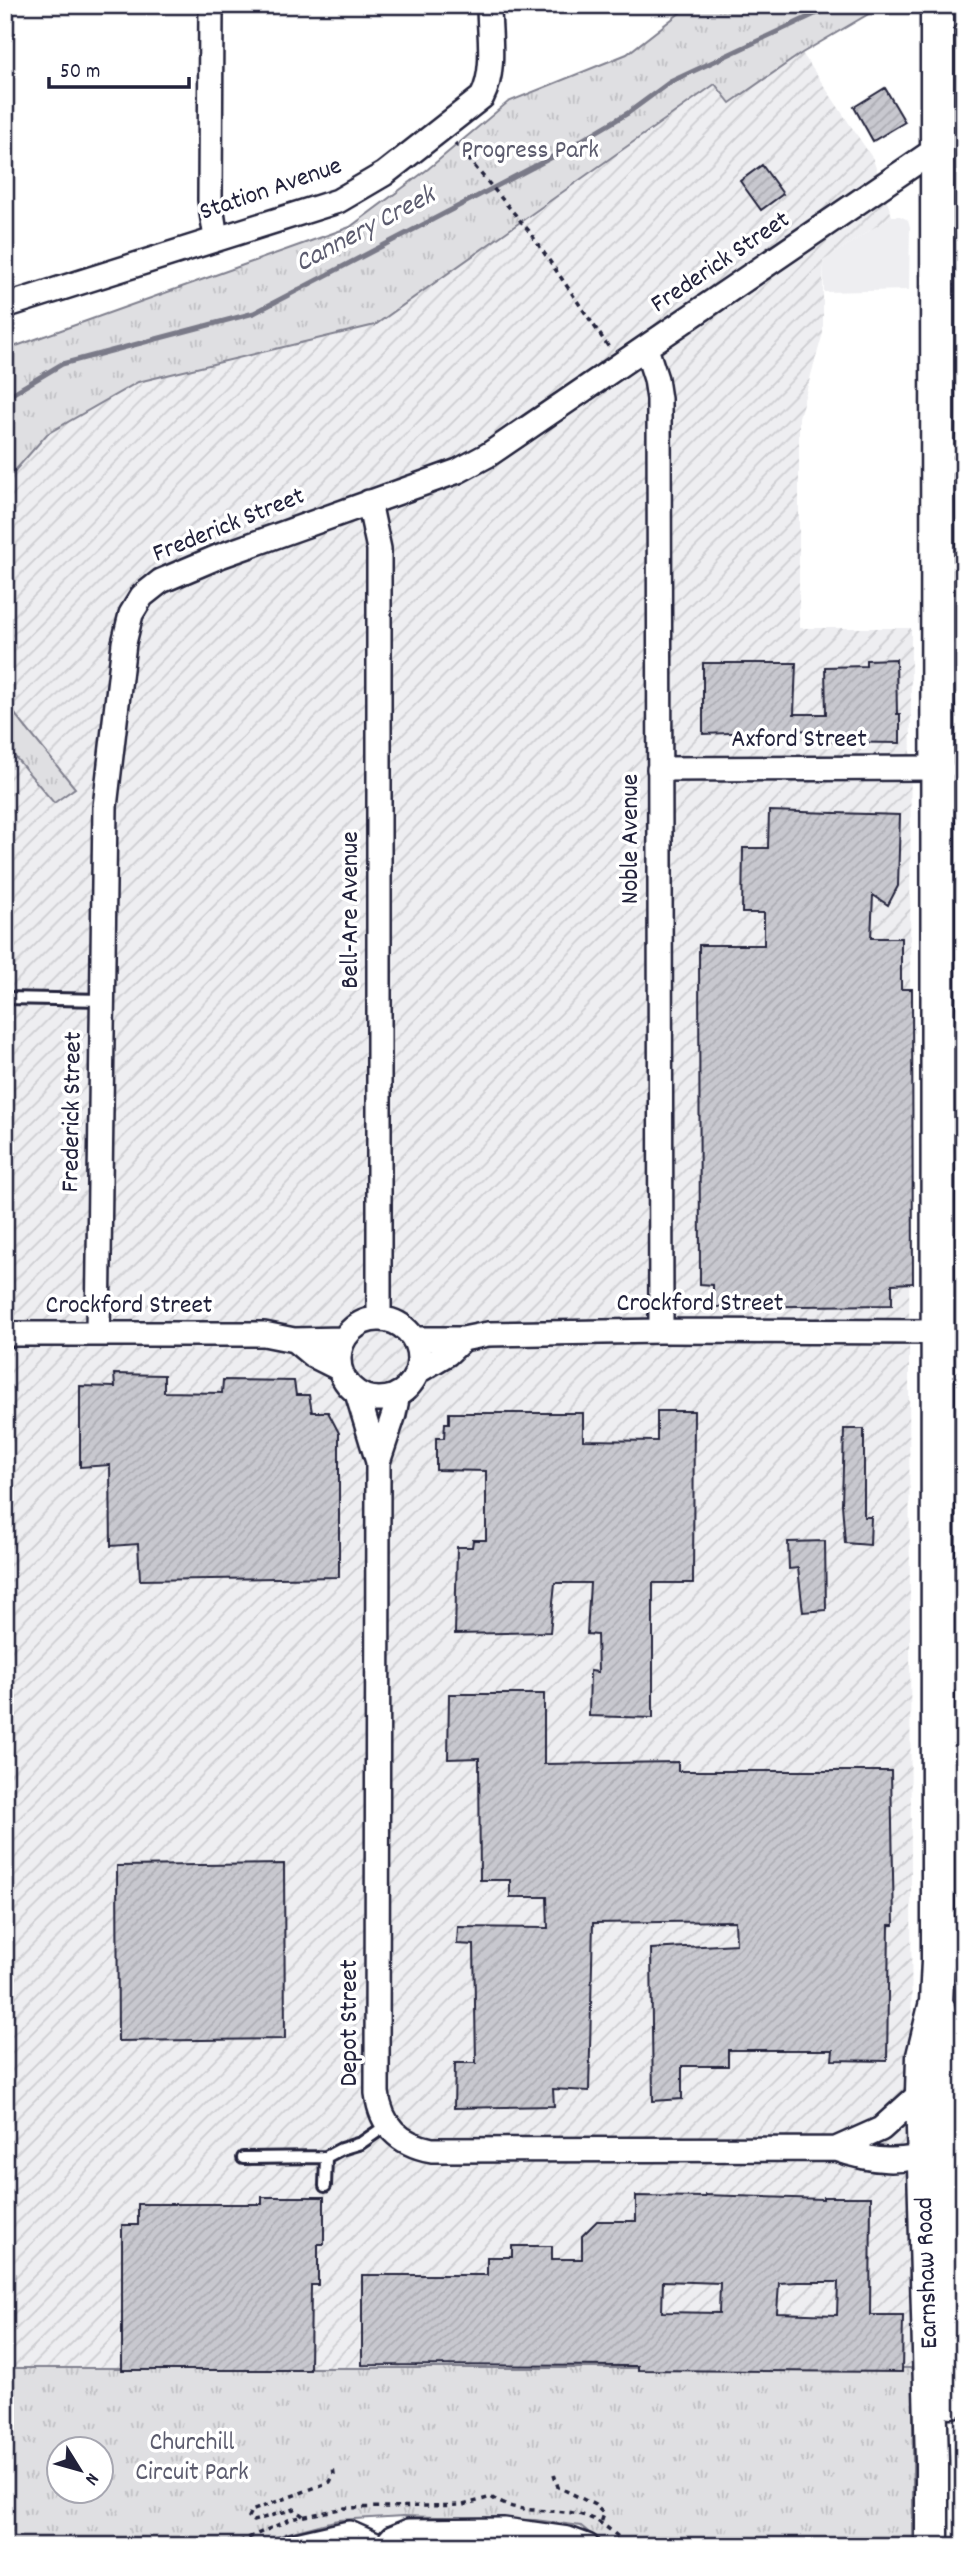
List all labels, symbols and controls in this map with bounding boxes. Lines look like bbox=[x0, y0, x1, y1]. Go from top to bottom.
scale bar bbox=[49, 46, 189, 90]
text: 50 m bbox=[60, 58, 100, 88]
park label: Progress Park bbox=[461, 133, 599, 170]
street label: Station Avenue bbox=[195, 148, 347, 232]
water label: Cannery Creek bbox=[289, 176, 445, 285]
street label: Frederick Street bbox=[644, 202, 798, 323]
street label: Frederick Street bbox=[147, 479, 311, 573]
street label: Axford Street bbox=[731, 722, 867, 759]
street label: Noble Avenue bbox=[613, 774, 650, 904]
street label: Bell-Are Avenue bbox=[333, 831, 370, 989]
street label: Frederick Street bbox=[53, 1031, 93, 1193]
street label: Crockford Street bbox=[617, 1286, 784, 1323]
street label: Crockford Street bbox=[46, 1288, 213, 1325]
street label: Depot Street bbox=[332, 1959, 369, 2087]
street label: Earnshaw Road bbox=[907, 2196, 949, 2350]
park label: Churchill Circuit Park bbox=[135, 2425, 249, 2492]
north arrow bbox=[46, 2436, 116, 2506]
text: N bbox=[77, 2466, 104, 2490]

